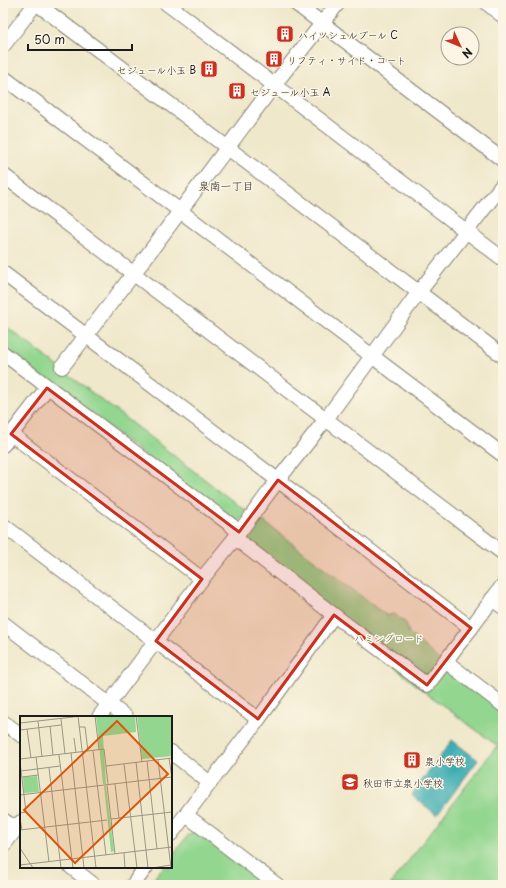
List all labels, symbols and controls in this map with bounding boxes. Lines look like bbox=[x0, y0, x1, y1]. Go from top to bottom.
building icon: ハイツシェルブール C bbox=[275, 24, 295, 44]
scale bar bbox=[28, 26, 132, 52]
north arrow bbox=[440, 26, 480, 66]
place label: ハイツシェルブール C bbox=[298, 27, 398, 42]
text: 50 m bbox=[34, 30, 65, 48]
text: N bbox=[458, 44, 477, 63]
building icon: リフティ・サイド・コート bbox=[264, 49, 284, 69]
place label: リフティ・サイド・コート bbox=[287, 52, 406, 67]
building icon: セジュール小玉 B bbox=[199, 59, 219, 79]
place label: セジュール小玉 B bbox=[117, 62, 196, 77]
building icon: セジュール小玉 A bbox=[227, 81, 247, 101]
place label: セジュール小玉 A bbox=[250, 84, 331, 99]
district label: 泉南一丁目 bbox=[199, 177, 254, 194]
park label: ハミングロード bbox=[354, 630, 424, 645]
inset map bbox=[20, 716, 172, 868]
building icon: 泉小学校 bbox=[402, 750, 422, 770]
place label: 泉小学校 bbox=[425, 753, 465, 768]
school or university icon: 秋田市立泉小学校 bbox=[340, 772, 360, 792]
place label: 秋田市立泉小学校 bbox=[363, 775, 443, 790]

